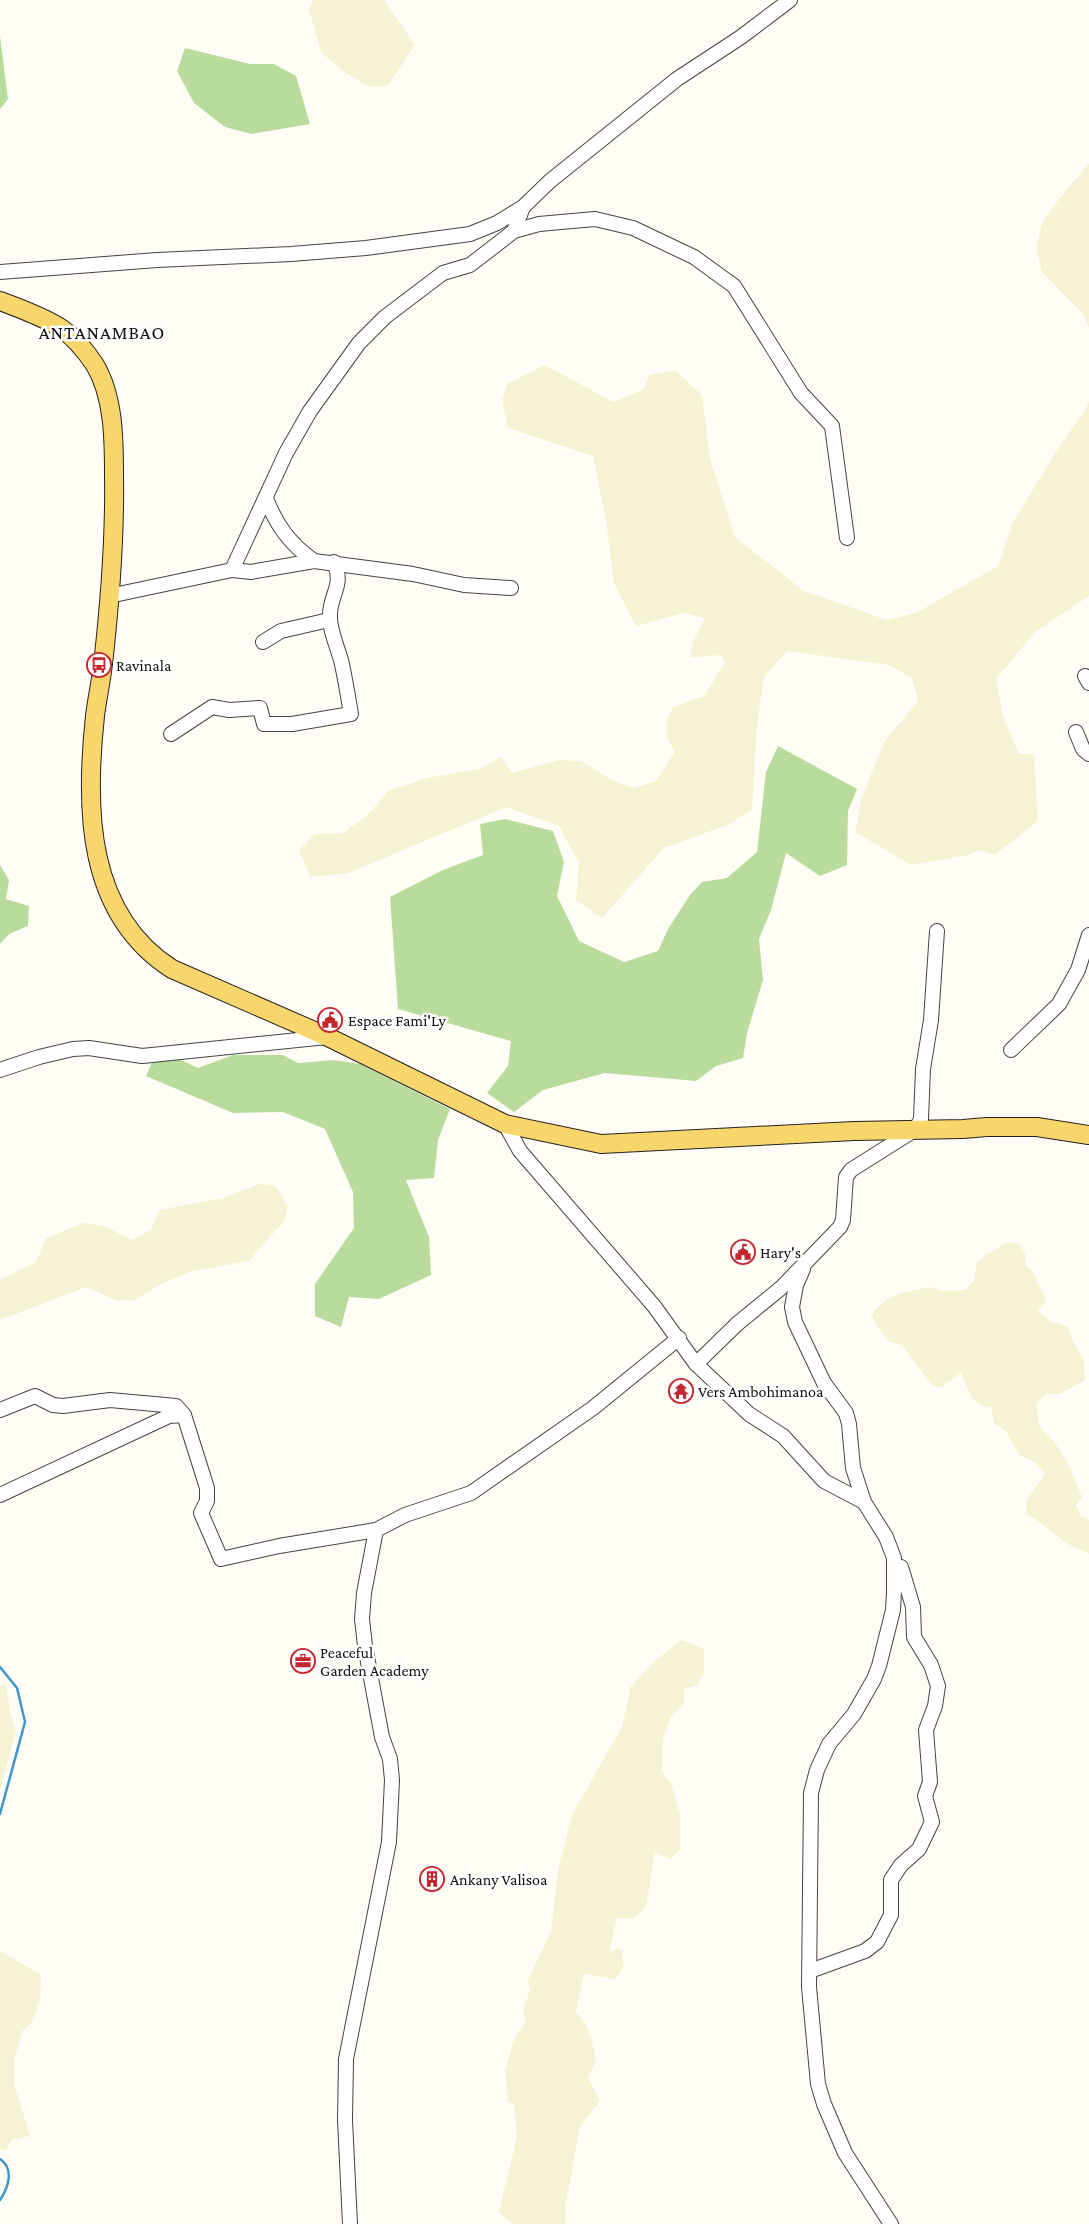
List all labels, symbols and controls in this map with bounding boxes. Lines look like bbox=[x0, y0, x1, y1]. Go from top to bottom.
district label: ANTANAMBAO bbox=[39, 322, 165, 343]
bus stop icon: Ravinala bbox=[86, 652, 112, 678]
place label: Ravinala bbox=[116, 657, 172, 674]
public building icon: Espace Fami'Ly bbox=[317, 1007, 343, 1033]
place label: Espace Fami'Ly bbox=[348, 1012, 447, 1030]
public building icon: Hary's bbox=[730, 1239, 756, 1265]
place label: Hary's bbox=[760, 1244, 801, 1262]
temple icon: Vers Ambohimanoa bbox=[668, 1378, 694, 1404]
place label: Vers Ambohimanoa bbox=[698, 1383, 824, 1400]
place label: Peaceful Garden Academy bbox=[320, 1644, 429, 1680]
office icon: Peaceful Garden Academy bbox=[290, 1648, 316, 1674]
building icon: Ankany Valisoa bbox=[419, 1866, 445, 1892]
place label: Ankany Valisoa bbox=[450, 1871, 548, 1889]

